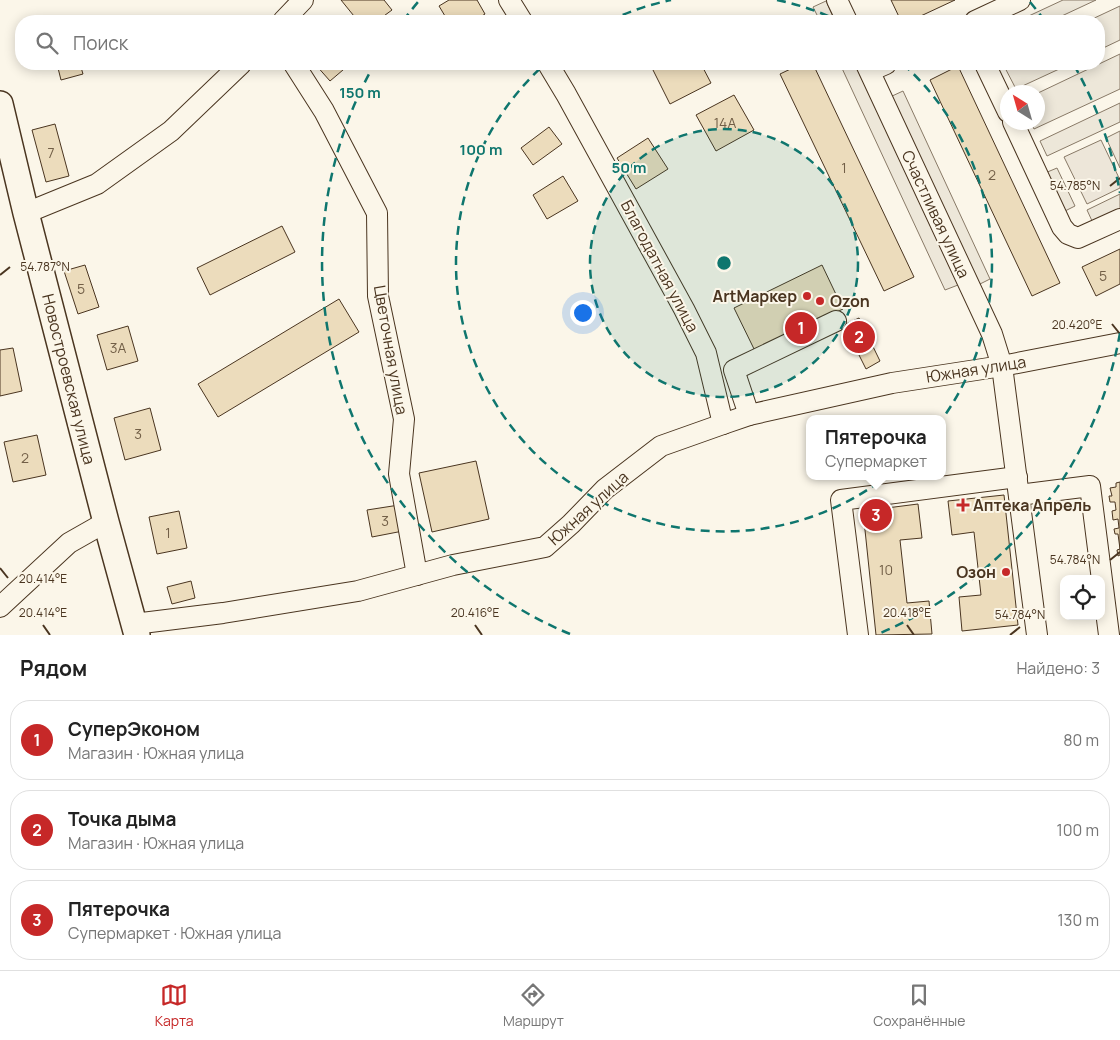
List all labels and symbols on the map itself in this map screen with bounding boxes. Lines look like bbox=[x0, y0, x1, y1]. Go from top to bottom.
text: 150 m bbox=[339, 82, 381, 103]
north arrow bbox=[1000, 85, 1045, 130]
house number: 14А bbox=[714, 113, 736, 132]
text: 100 m bbox=[460, 139, 502, 160]
house number: 7 bbox=[47, 143, 55, 162]
street label: Счастливая улица bbox=[897, 147, 975, 281]
text: 50 m bbox=[611, 157, 647, 178]
house number: 1 bbox=[841, 158, 847, 177]
house number: 2 bbox=[988, 165, 996, 184]
text: 54.785°N bbox=[1050, 177, 1100, 194]
street label: Благодатная улица bbox=[616, 196, 704, 336]
centre of rings bbox=[715, 254, 733, 272]
text: 54.787°N bbox=[20, 258, 70, 275]
house number: 5 bbox=[1099, 266, 1107, 285]
house number: 5 bbox=[77, 279, 85, 298]
street label: Цветочная улица bbox=[369, 284, 413, 416]
place label: ArtМаркер bbox=[712, 285, 797, 307]
marker: ArtМаркер bbox=[801, 290, 813, 302]
place label: Ozon bbox=[830, 290, 870, 312]
street label: Новостроевская улица bbox=[37, 291, 101, 467]
marker: Ozon bbox=[814, 295, 826, 307]
your location bbox=[570, 300, 596, 326]
pin: 1 bbox=[785, 309, 817, 347]
text: 20.420°E bbox=[1052, 316, 1102, 333]
pin: 2 bbox=[843, 318, 875, 356]
house number: 3А bbox=[110, 338, 126, 357]
street label: Южная улица bbox=[924, 350, 1028, 388]
house number: 3 bbox=[134, 424, 142, 443]
house number: 2 bbox=[21, 448, 29, 467]
street label: Южная улица bbox=[543, 466, 633, 550]
place label: Аптека Апрель bbox=[973, 494, 1091, 516]
pin: 3 bbox=[860, 496, 892, 534]
marker: Аптека Апрель bbox=[957, 499, 969, 511]
house number: 3 bbox=[381, 511, 389, 530]
house number: 1 bbox=[165, 523, 171, 542]
text: 54.784°N bbox=[1050, 551, 1100, 568]
house number: 10 bbox=[879, 560, 893, 579]
place label: Озон bbox=[956, 561, 996, 583]
marker: Озон bbox=[1000, 566, 1012, 578]
text: 20.414°E bbox=[19, 570, 67, 587]
text: 20.414°E bbox=[19, 604, 67, 621]
text: 20.416°E bbox=[451, 604, 499, 621]
text: 20.418°E bbox=[883, 604, 931, 621]
text: 54.784°N bbox=[995, 606, 1045, 623]

